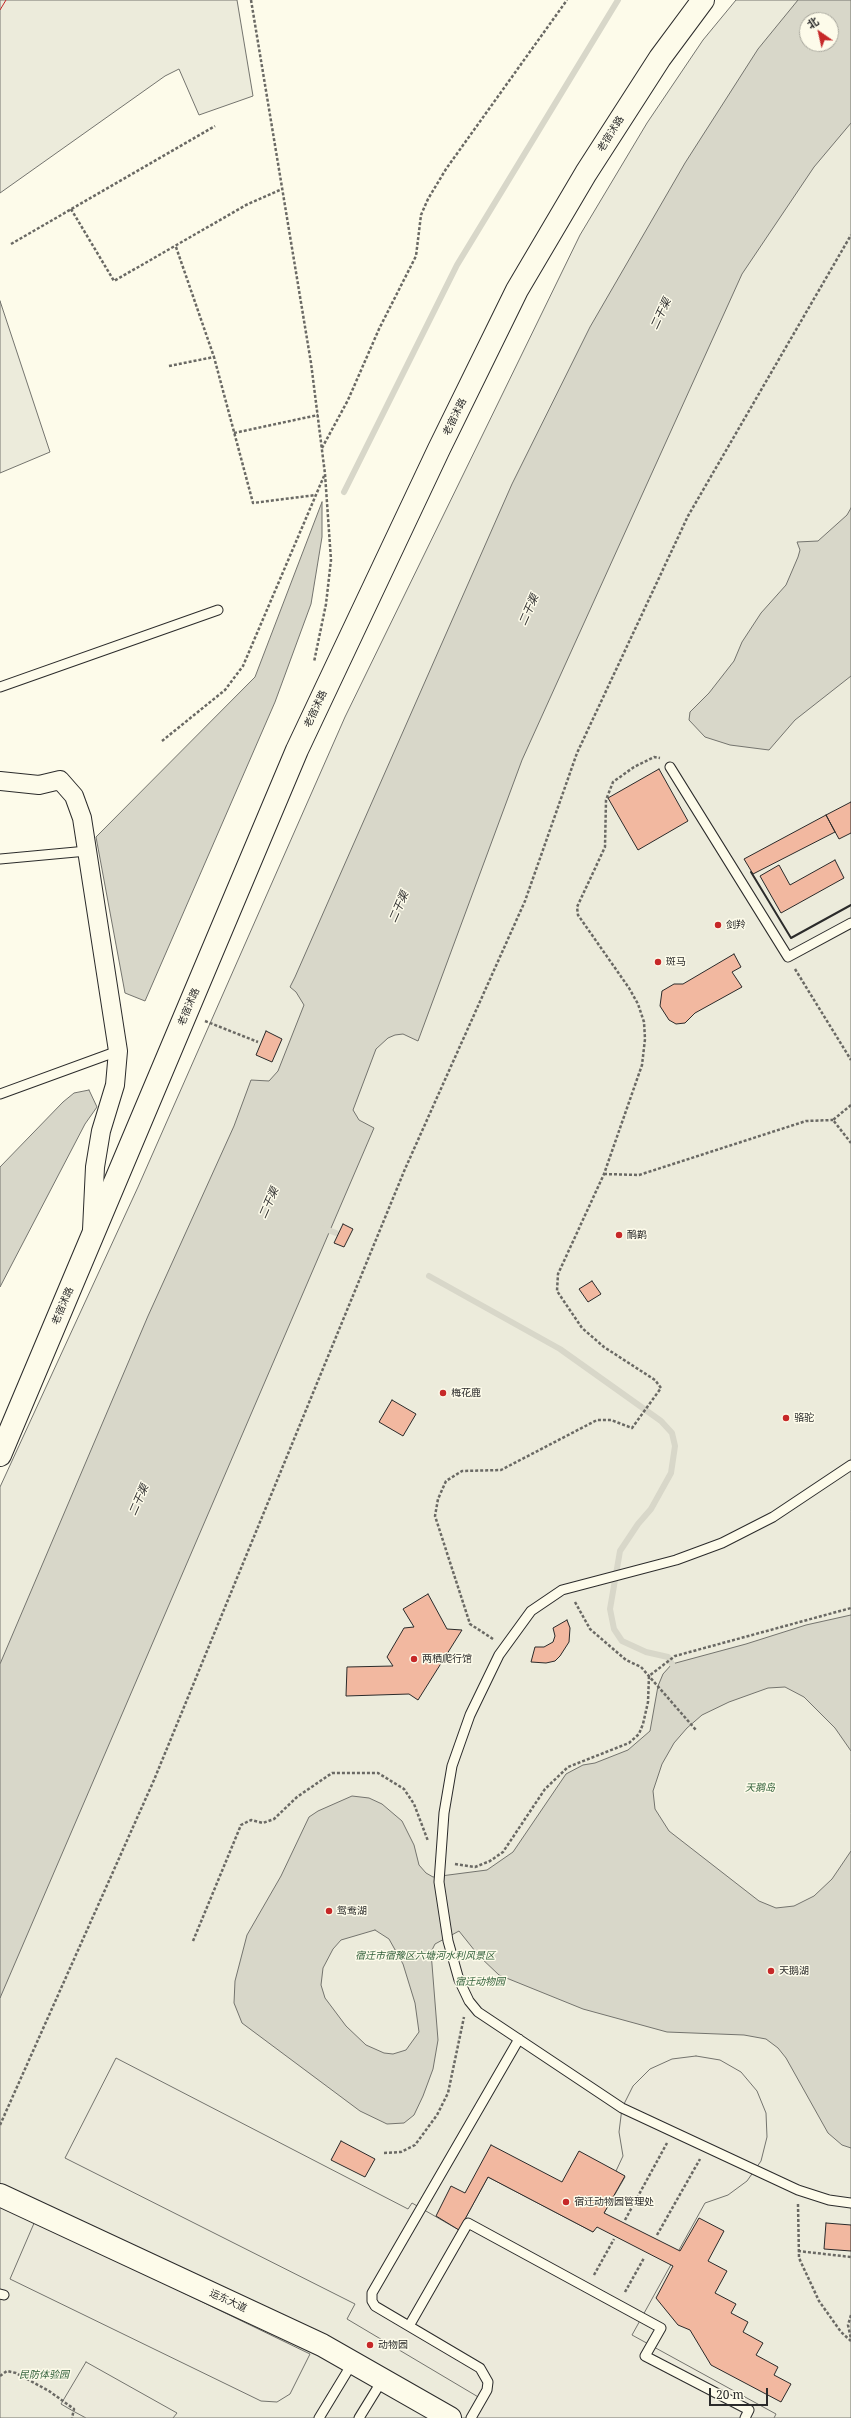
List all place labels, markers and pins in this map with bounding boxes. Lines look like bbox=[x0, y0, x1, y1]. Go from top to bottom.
place label: 剑羚 bbox=[726, 919, 746, 931]
marker: 剑羚 bbox=[713, 920, 723, 930]
place label: 斑马 bbox=[666, 956, 686, 968]
marker: 斑马 bbox=[653, 957, 663, 967]
place label: 鸸鹋 bbox=[627, 1229, 647, 1241]
marker: 鸸鹋 bbox=[614, 1230, 624, 1240]
place label: 梅花鹿 bbox=[451, 1387, 481, 1399]
marker: 梅花鹿 bbox=[438, 1388, 448, 1398]
place label: 骆驼 bbox=[794, 1412, 814, 1424]
marker: 骆驼 bbox=[781, 1413, 791, 1423]
place label: 两栖爬行馆 bbox=[422, 1653, 472, 1665]
marker: 两栖爬行馆 bbox=[409, 1654, 419, 1664]
place label: 鸳鸯湖 bbox=[337, 1905, 367, 1917]
marker: 鸳鸯湖 bbox=[324, 1906, 334, 1916]
place label: 天鹅湖 bbox=[779, 1965, 809, 1977]
marker: 天鹅湖 bbox=[766, 1966, 776, 1976]
place label: 宿迁动物园管理处 bbox=[574, 2196, 654, 2208]
marker: 宿迁动物园管理处 bbox=[561, 2197, 571, 2207]
place label: 动物园 bbox=[378, 2339, 408, 2351]
marker: 动物园 bbox=[365, 2340, 375, 2350]

